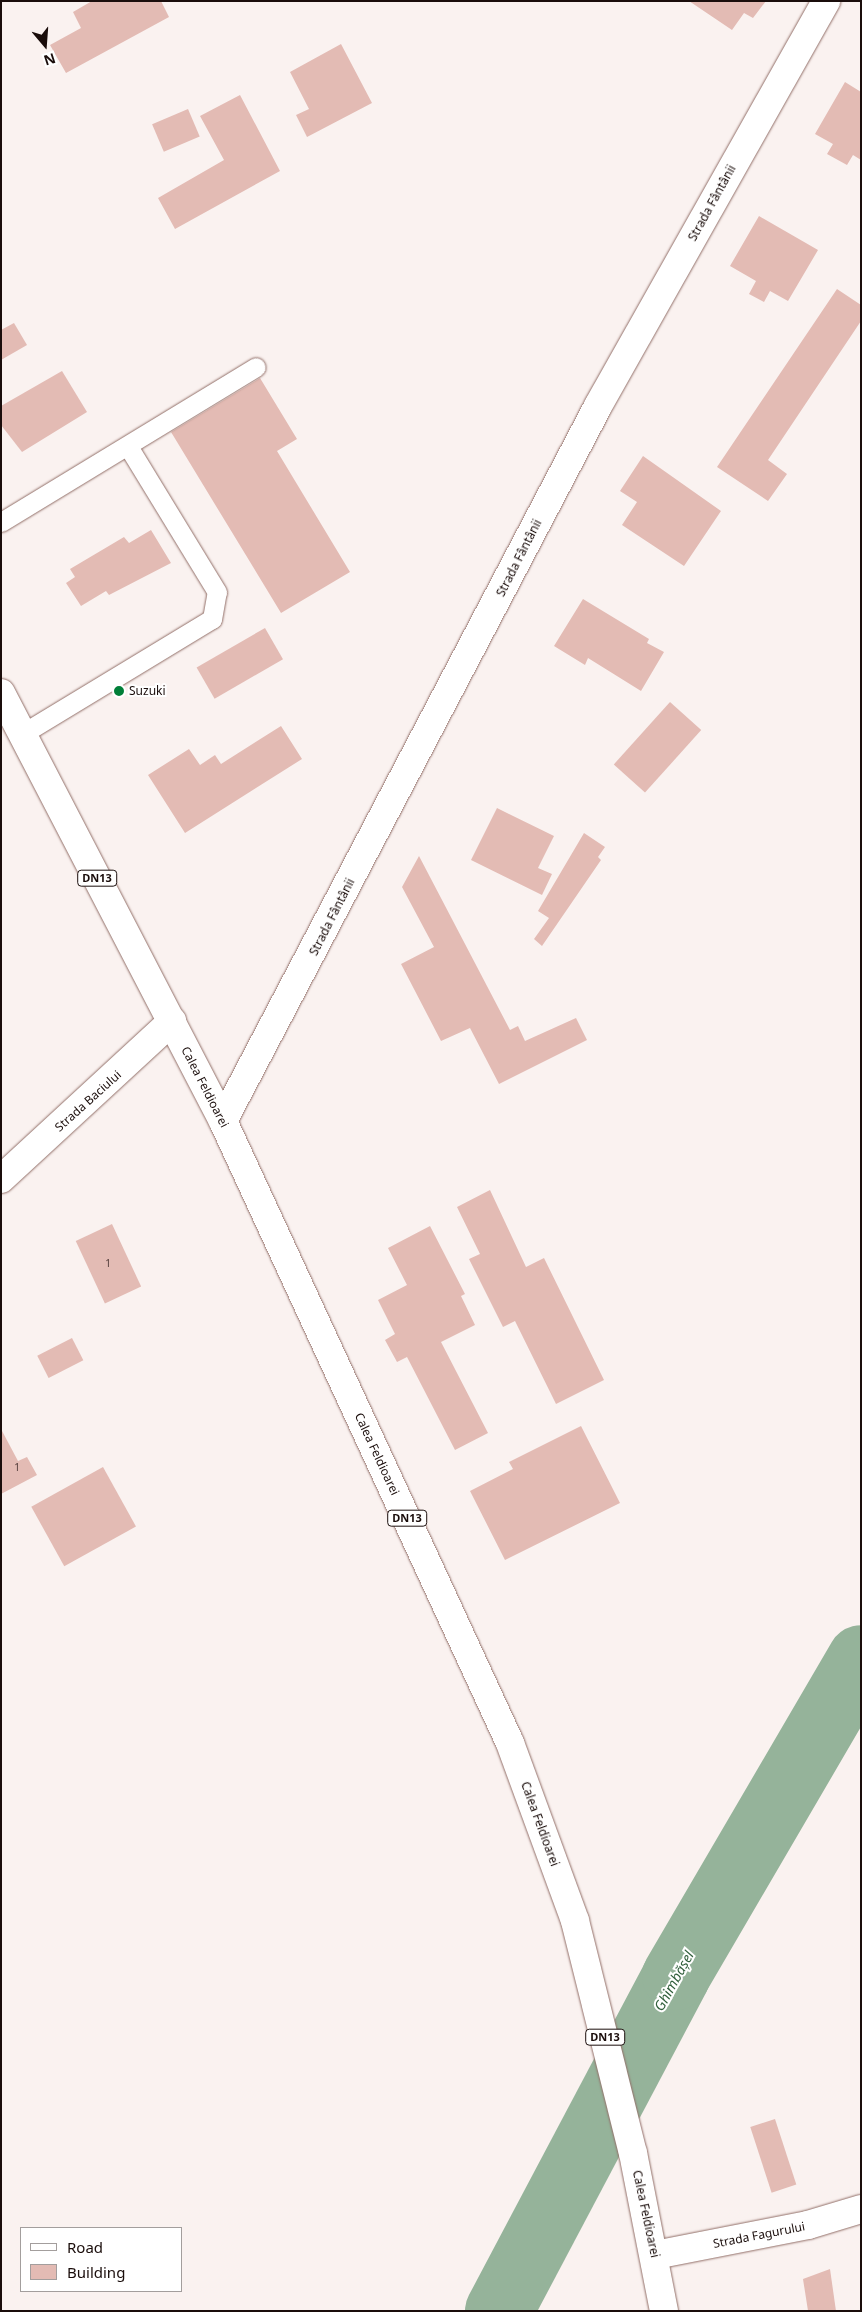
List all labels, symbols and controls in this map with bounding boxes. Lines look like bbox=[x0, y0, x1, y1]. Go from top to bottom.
north arrow bbox=[20, 20, 70, 70]
text: N bbox=[41, 49, 58, 71]
street label: Strada Fântânii bbox=[685, 162, 739, 244]
street label: Strada Fântânii bbox=[493, 517, 545, 599]
place label: Suzuki bbox=[129, 684, 166, 698]
marker: Suzuki bbox=[113, 685, 125, 697]
road number: DN13 bbox=[77, 870, 117, 886]
street label: Strada Fântânii bbox=[306, 876, 358, 958]
street label: Calea Feldioarei bbox=[178, 1044, 232, 1130]
street label: Strada Baciului bbox=[52, 1068, 124, 1134]
house number: 1 bbox=[105, 1258, 111, 1270]
street label: Calea Feldioarei bbox=[352, 1411, 402, 1497]
house number: 1 bbox=[14, 1462, 20, 1474]
road number: DN13 bbox=[387, 1510, 427, 1526]
street label: Calea Feldioarei bbox=[518, 1780, 562, 1868]
water label: Ghimbășel bbox=[651, 1948, 697, 2014]
road number: DN13 bbox=[585, 2028, 625, 2045]
street label: Calea Feldioarei bbox=[630, 2169, 662, 2259]
street label: Strada Fagurului bbox=[712, 2219, 806, 2251]
legend bbox=[20, 2227, 182, 2292]
text: Road bbox=[67, 2237, 103, 2257]
text: Building bbox=[67, 2262, 125, 2282]

